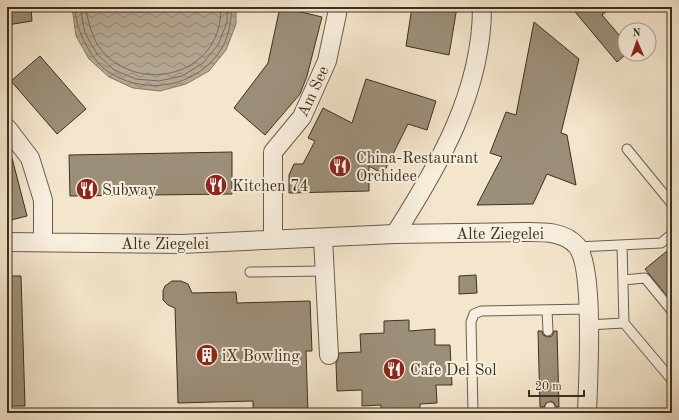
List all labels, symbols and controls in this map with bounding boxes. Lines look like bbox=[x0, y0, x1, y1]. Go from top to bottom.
north arrow bbox=[617, 22, 657, 62]
text: N bbox=[632, 28, 642, 39]
street label: Am See bbox=[295, 64, 332, 120]
place label: China-Restaurant Orchidee bbox=[356, 151, 479, 185]
restaurant icon: China-Restaurant Orchidee bbox=[327, 153, 353, 179]
restaurant icon: Kitchen 74 bbox=[203, 172, 229, 198]
restaurant icon: Subway bbox=[74, 176, 100, 202]
place label: Kitchen 74 bbox=[232, 179, 309, 195]
place label: Subway bbox=[102, 183, 157, 199]
street label: Alte Ziegelei bbox=[456, 227, 544, 243]
street label: Alte Ziegelei bbox=[121, 237, 209, 253]
building icon: iX Bowling bbox=[194, 342, 220, 368]
place label: iX Bowling bbox=[222, 349, 300, 365]
restaurant icon: Cafe Del Sol bbox=[381, 356, 407, 382]
place label: Cafe Del Sol bbox=[410, 363, 497, 379]
scale bar bbox=[529, 372, 584, 398]
text: 20 m bbox=[535, 381, 562, 393]

